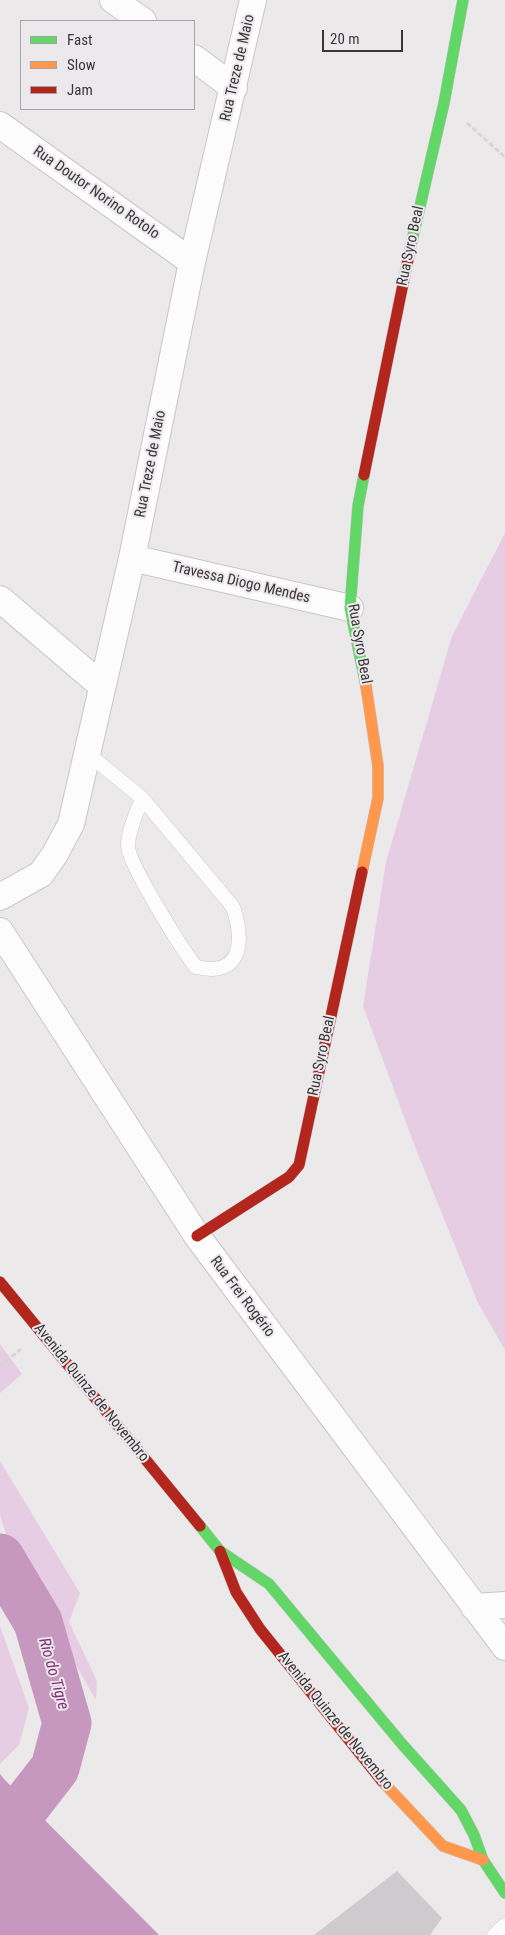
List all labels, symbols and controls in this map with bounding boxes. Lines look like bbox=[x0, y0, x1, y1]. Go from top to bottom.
street label: Rua Treze de Maio bbox=[217, 13, 259, 123]
legend bbox=[20, 20, 195, 110]
scale bar bbox=[325, 20, 406, 52]
text: 20 m bbox=[330, 30, 360, 48]
text: Fast bbox=[67, 31, 92, 49]
text: Slow bbox=[67, 56, 96, 74]
text: Jam bbox=[67, 81, 93, 99]
street label: Rua Doutor Norino Rotolo bbox=[29, 143, 163, 243]
street label: Rua Syro Beal bbox=[394, 204, 428, 288]
street label: Rua Treze de Maio bbox=[132, 409, 170, 519]
street label: Travessa Diogo Mendes bbox=[170, 558, 312, 608]
street label: Rua Syro Beal bbox=[343, 602, 375, 686]
street label: Rua Syro Beal bbox=[305, 1014, 339, 1098]
street label: Rua Frei Rogério bbox=[206, 1253, 278, 1341]
street label: Avenida Quinze de Novembro bbox=[30, 1320, 152, 1466]
water label: Rio do Tigre bbox=[34, 1636, 72, 1712]
street label: Avenida Quinze de Novembro bbox=[274, 1648, 396, 1794]

